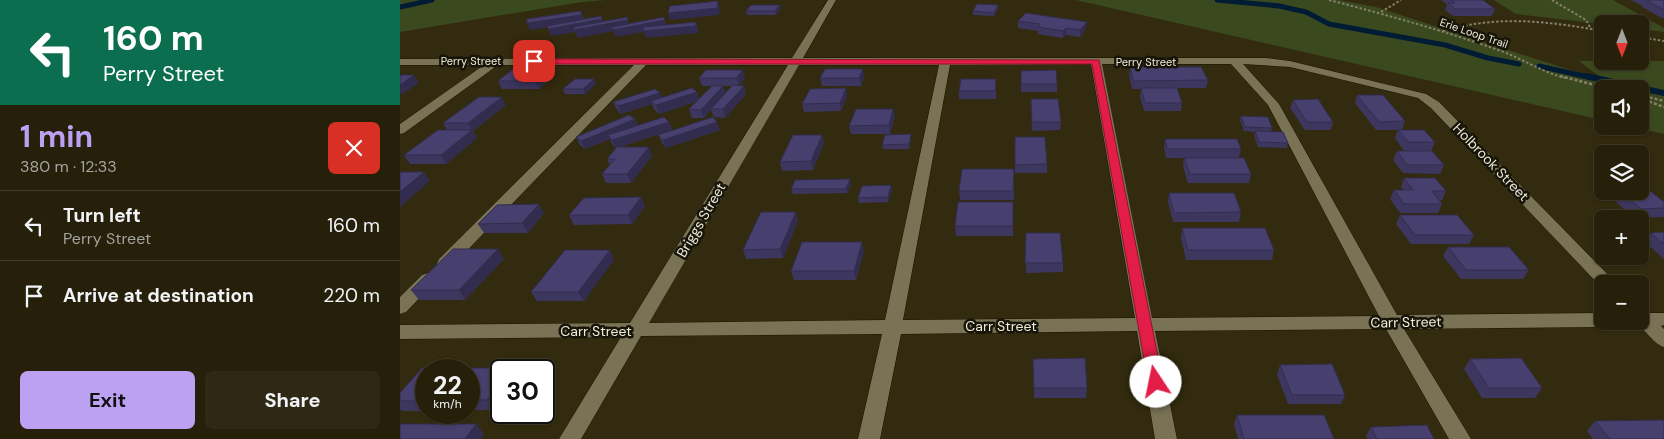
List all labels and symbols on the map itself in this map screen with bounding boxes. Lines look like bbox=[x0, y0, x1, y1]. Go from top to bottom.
street label: Erie Loop Trail bbox=[1438, 15, 1510, 51]
north arrow bbox=[1594, 15, 1649, 70]
pin bbox=[513, 40, 555, 82]
street label: Perry Street bbox=[441, 54, 501, 68]
street label: Perry Street bbox=[1116, 55, 1176, 69]
street label: Holbrook Street bbox=[1449, 119, 1533, 205]
street label: Briggs Street bbox=[672, 180, 730, 260]
street label: Carr Street bbox=[1370, 312, 1442, 332]
street label: Carr Street bbox=[965, 317, 1037, 335]
street label: Carr Street bbox=[560, 322, 632, 340]
position arrow bbox=[1129, 355, 1181, 407]
speed limit sign: 30 bbox=[490, 359, 555, 424]

